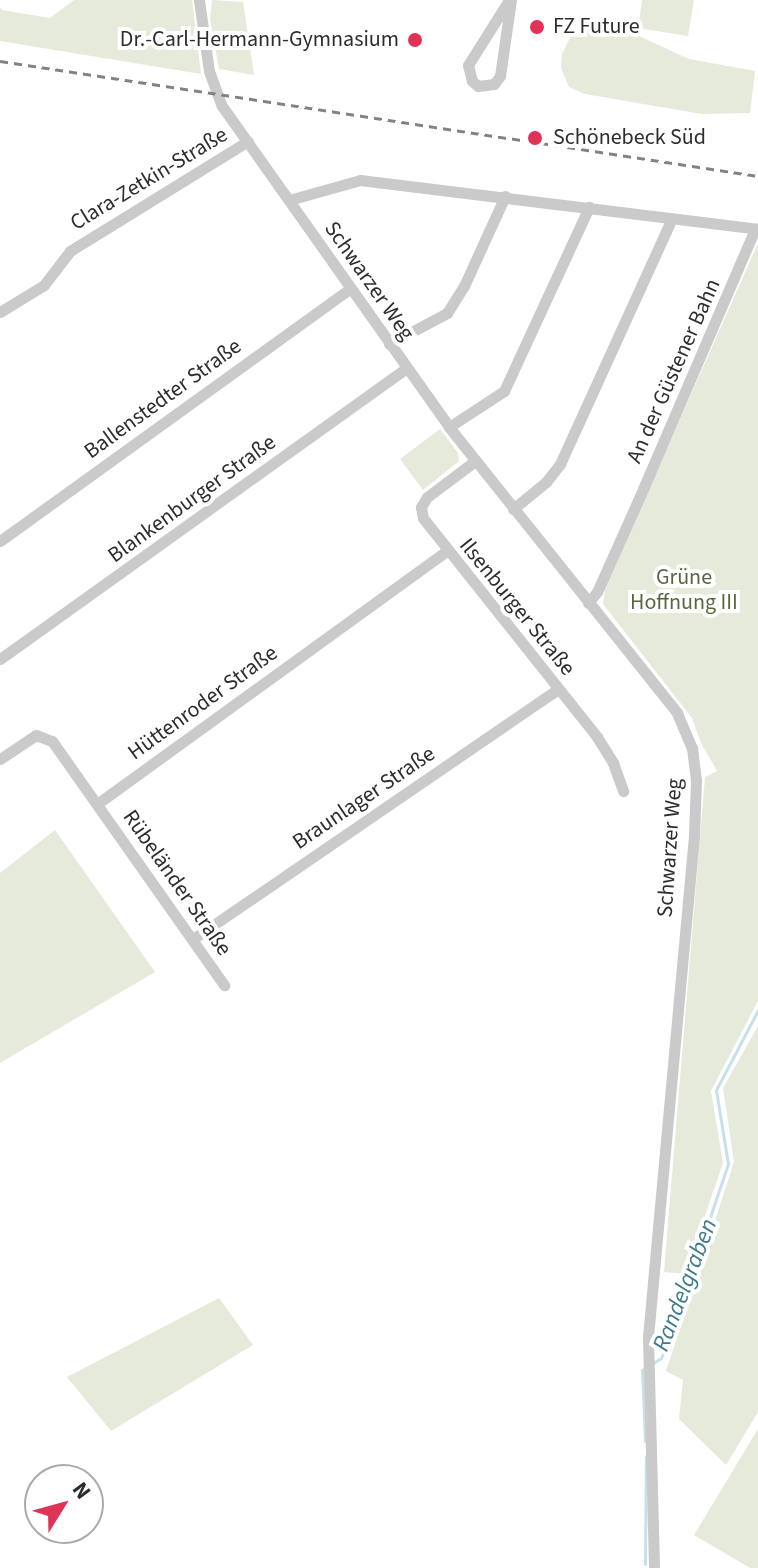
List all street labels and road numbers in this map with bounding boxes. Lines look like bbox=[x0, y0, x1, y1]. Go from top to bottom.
street label: Clara-Zetkin-Straße bbox=[66, 122, 232, 236]
street label: Schwarzer Weg bbox=[318, 216, 420, 346]
street label: An der Güstener Bahn bbox=[621, 275, 727, 467]
street label: Ballenstedter Straße bbox=[79, 333, 247, 465]
street label: Blankenburger Straße bbox=[103, 429, 281, 569]
street label: Ilsenburger Straße bbox=[453, 533, 581, 681]
street label: Hüttenroder Straße bbox=[123, 640, 283, 766]
street label: Braunlager Straße bbox=[288, 741, 440, 855]
street label: Schwarzer Weg bbox=[652, 778, 688, 918]
street label: Rübeländer Straße bbox=[117, 805, 237, 961]

